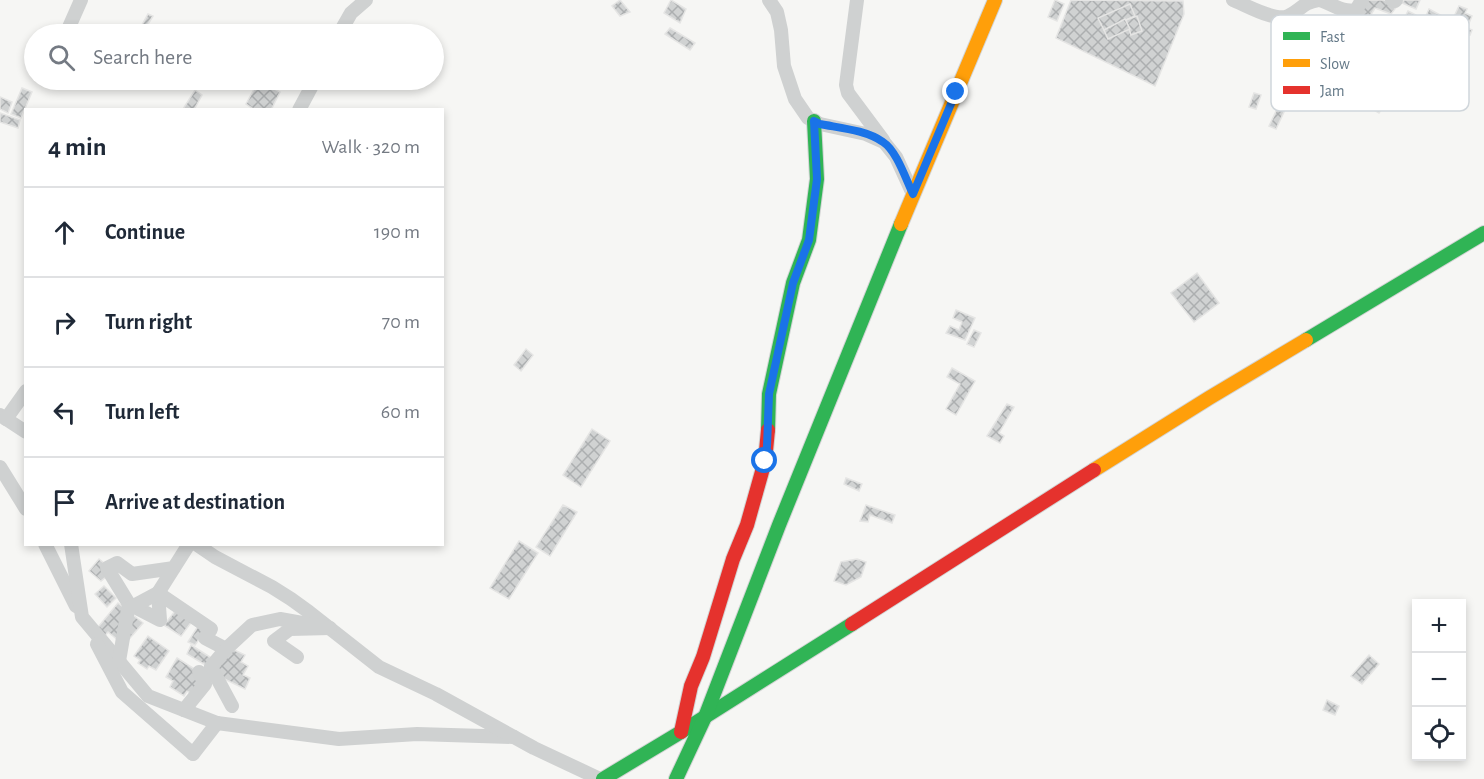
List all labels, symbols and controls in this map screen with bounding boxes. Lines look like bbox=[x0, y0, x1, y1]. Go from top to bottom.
legend bbox=[1271, 15, 1469, 111]
search box bbox=[24, 24, 444, 90]
text: Fast bbox=[1320, 29, 1345, 45]
icon: search bbox=[45, 41, 78, 74]
text: Search here bbox=[93, 46, 192, 68]
text: Slow bbox=[1320, 56, 1350, 72]
route end bbox=[942, 78, 968, 104]
text: Jam bbox=[1320, 83, 1345, 99]
text: 4 min bbox=[48, 134, 107, 160]
text: Walk · 320 m bbox=[322, 137, 420, 157]
icon: ahead bbox=[48, 216, 81, 249]
text: Continue bbox=[105, 221, 185, 243]
text: 190 m bbox=[374, 222, 420, 242]
icon: right bbox=[48, 306, 81, 339]
text: Turn right bbox=[105, 311, 192, 333]
text: 70 m bbox=[382, 312, 420, 332]
icon: left bbox=[48, 396, 81, 429]
text: Turn left bbox=[105, 401, 179, 423]
text: 60 m bbox=[381, 402, 420, 422]
route start bbox=[751, 447, 777, 473]
icon: arrive bbox=[48, 486, 81, 519]
text: Arrive at destination bbox=[105, 491, 285, 513]
map controls bbox=[1412, 599, 1466, 761]
button: + bbox=[1412, 599, 1466, 653]
button: − bbox=[1412, 653, 1466, 707]
button: locate bbox=[1412, 707, 1466, 761]

